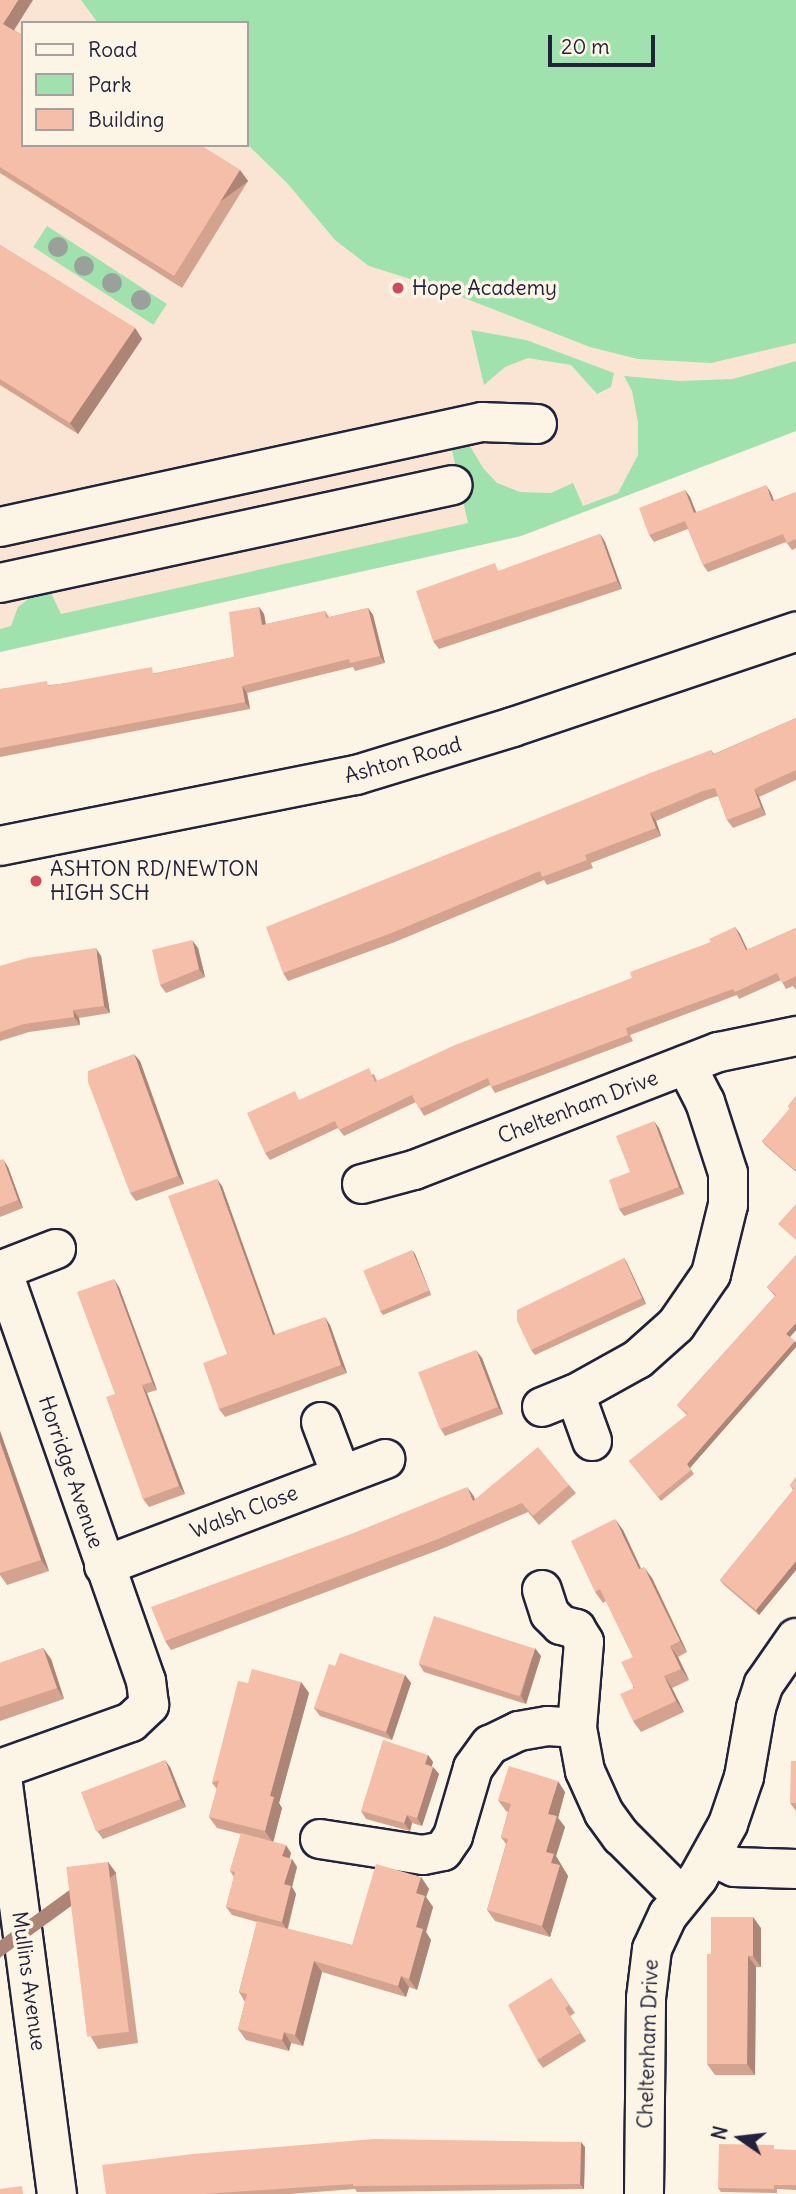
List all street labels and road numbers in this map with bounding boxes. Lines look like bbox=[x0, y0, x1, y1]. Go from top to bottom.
street label: Ashton Road bbox=[342, 731, 464, 789]
street label: Cheltenham Drive bbox=[494, 1065, 662, 1149]
street label: Horridge Avenue bbox=[33, 1392, 109, 1552]
street label: Walsh Close bbox=[187, 1480, 301, 1544]
street label: Mullins Avenue bbox=[7, 1910, 51, 2052]
street label: Cheltenham Drive bbox=[632, 1959, 664, 2129]

